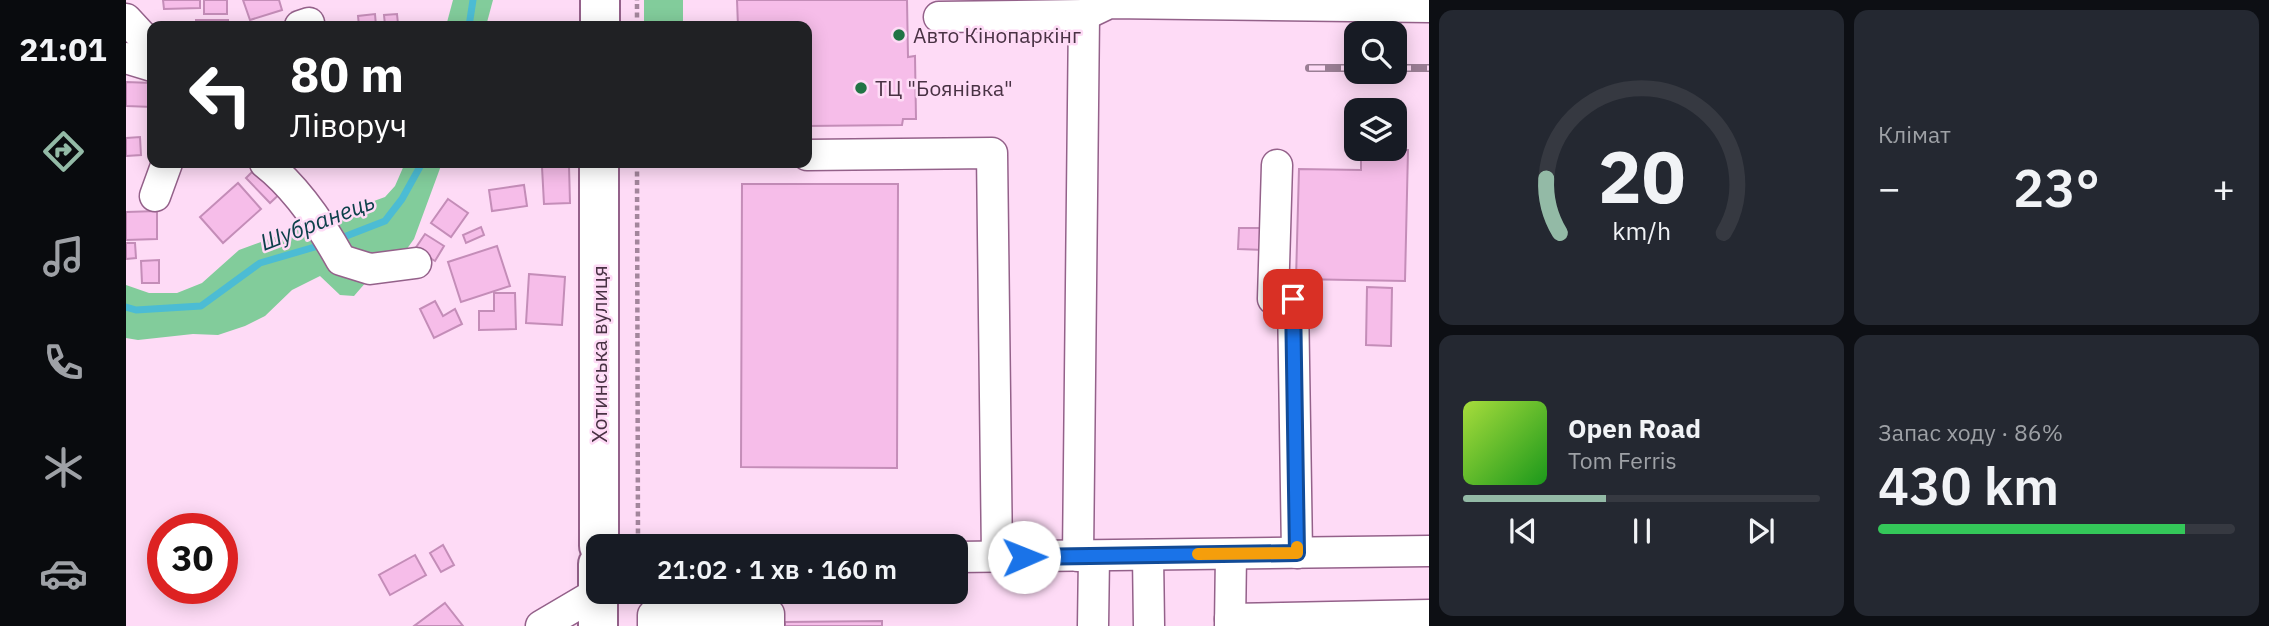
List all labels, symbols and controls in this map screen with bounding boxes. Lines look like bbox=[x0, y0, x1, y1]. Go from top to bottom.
place label: Авто Кінопаркінг bbox=[913, 21, 1081, 49]
map controls bbox=[1344, 21, 1407, 161]
button: search bbox=[1344, 21, 1407, 84]
marker: Авто Кінопаркінг bbox=[891, 27, 907, 43]
text: 21:01 bbox=[19, 28, 107, 70]
text: 80 m bbox=[290, 42, 404, 105]
icon: left bbox=[175, 49, 266, 140]
place label: ТЦ "Боянівка" bbox=[875, 74, 1013, 102]
marker: ТЦ "Боянівка" bbox=[853, 80, 869, 96]
button: layers bbox=[1344, 98, 1407, 161]
text: Ліворуч bbox=[290, 104, 407, 146]
text: Клімат bbox=[1878, 119, 1951, 149]
icon: directions bbox=[39, 127, 88, 176]
text: 20 bbox=[1598, 129, 1685, 224]
text: 23° bbox=[2013, 154, 2100, 221]
text: − bbox=[1878, 163, 1901, 212]
text: + bbox=[2212, 163, 2235, 212]
water label: Шубранець bbox=[255, 185, 379, 257]
text: km/h bbox=[1612, 214, 1671, 247]
icon: music bbox=[39, 232, 88, 281]
street label: Хотинська вулиця bbox=[585, 265, 613, 443]
pin bbox=[1263, 269, 1323, 329]
icon: arrive bbox=[1274, 280, 1312, 318]
icon: phone bbox=[39, 338, 88, 387]
text: Open Road bbox=[1568, 411, 1701, 445]
text: Запас ходу · 86% bbox=[1878, 417, 2063, 447]
icon: climate bbox=[39, 443, 88, 492]
text: Tom Ferris bbox=[1568, 445, 1677, 475]
text: 430 km bbox=[1878, 452, 2059, 519]
icon: previous bbox=[1504, 512, 1542, 550]
icon: pause bbox=[1623, 512, 1661, 550]
icon: next bbox=[1742, 512, 1780, 550]
speed limit sign: 30 bbox=[147, 513, 238, 604]
position arrow bbox=[987, 520, 1061, 594]
icon: car bbox=[39, 549, 88, 598]
text: 21:02 · 1 хв · 160 m bbox=[657, 552, 897, 586]

